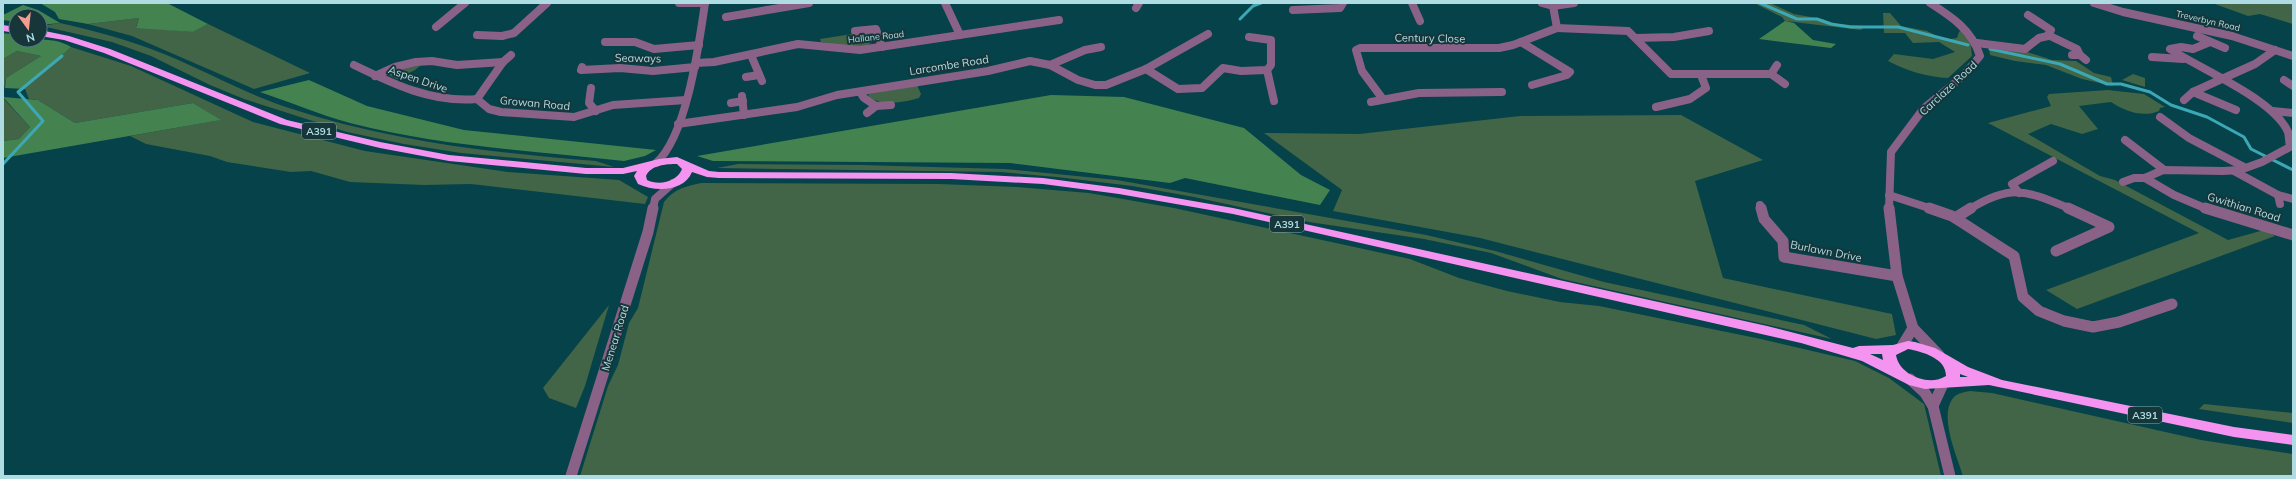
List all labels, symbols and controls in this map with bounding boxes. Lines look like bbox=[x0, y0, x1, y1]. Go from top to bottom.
north arrow bbox=[8, 8, 48, 48]
street label: Treverbyn Road bbox=[2175, 8, 2241, 34]
street label: Hallane Road bbox=[847, 28, 905, 45]
text: N bbox=[25, 30, 36, 45]
street label: Century Close bbox=[1395, 30, 1465, 46]
street label: Seaways bbox=[615, 51, 661, 65]
street label: Larcombe Road bbox=[908, 52, 990, 78]
street label: Carclaze Road bbox=[1916, 58, 1980, 118]
street label: Aspen Drive bbox=[386, 62, 450, 96]
street label: Growan Road bbox=[499, 93, 571, 113]
road number: A391 bbox=[302, 123, 336, 139]
street label: Gwithian Road bbox=[2206, 189, 2282, 225]
road number: A391 bbox=[1270, 216, 1304, 232]
street label: Burlawn Drive bbox=[1789, 237, 1863, 265]
street label: Menear Road bbox=[598, 303, 632, 373]
road number: A391 bbox=[2128, 407, 2162, 423]

